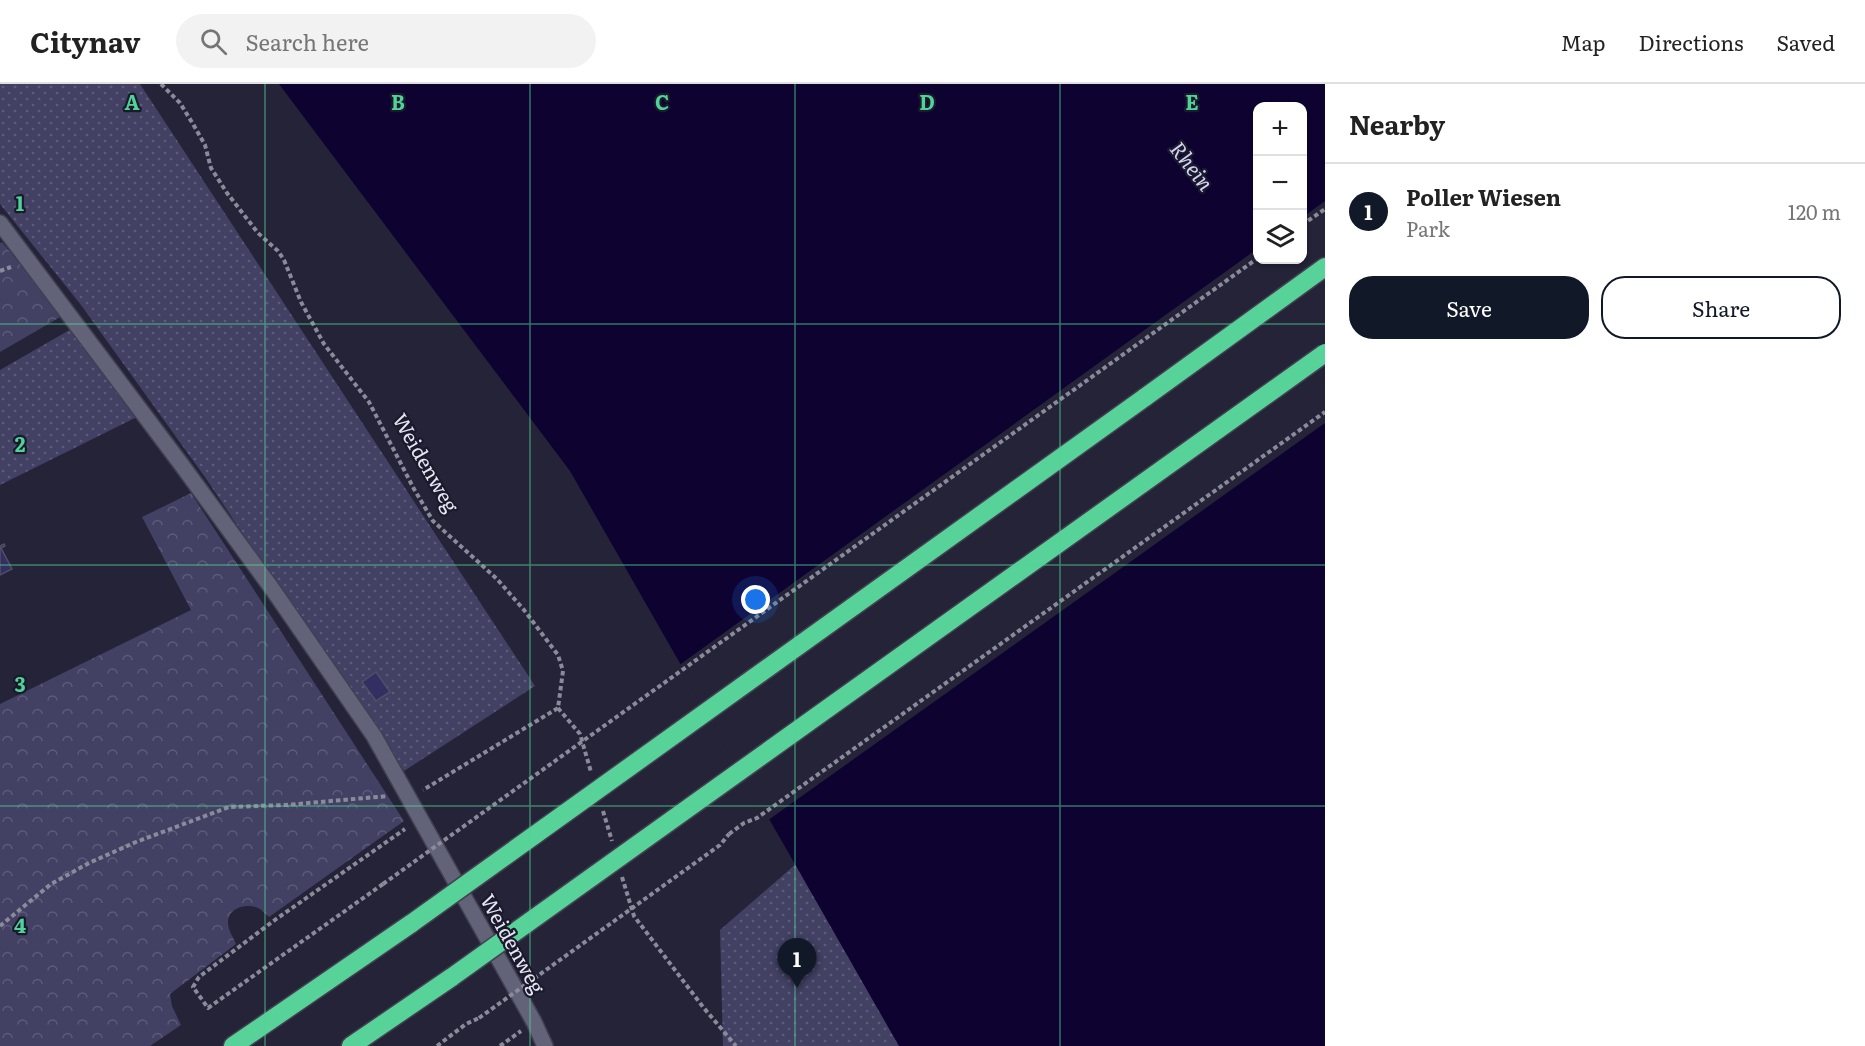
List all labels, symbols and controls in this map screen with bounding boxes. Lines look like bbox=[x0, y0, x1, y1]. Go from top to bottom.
search box bbox=[176, 14, 596, 68]
text: Citynav bbox=[30, 20, 140, 62]
icon: search bbox=[197, 25, 230, 58]
text: Search here bbox=[245, 25, 369, 58]
text: Map bbox=[1561, 26, 1606, 57]
text: Directions bbox=[1639, 26, 1744, 57]
text: Saved bbox=[1777, 26, 1835, 57]
text: A bbox=[124, 86, 140, 116]
text: B bbox=[391, 86, 405, 116]
text: C bbox=[655, 86, 669, 116]
text: D bbox=[919, 86, 935, 116]
text: E bbox=[1185, 86, 1199, 116]
map controls bbox=[1253, 102, 1307, 264]
button: + bbox=[1253, 102, 1307, 156]
text: Nearby bbox=[1349, 104, 1445, 143]
water label: Rhein bbox=[1164, 134, 1222, 197]
button: − bbox=[1253, 156, 1307, 210]
text: Poller Wiesen bbox=[1406, 180, 1561, 213]
text: 1 bbox=[16, 187, 24, 217]
text: 1 bbox=[1364, 196, 1373, 226]
text: 120 m bbox=[1788, 196, 1841, 226]
button: layers bbox=[1253, 210, 1307, 264]
text: Park bbox=[1406, 213, 1450, 243]
button: Save bbox=[1349, 276, 1589, 339]
button: Share bbox=[1601, 276, 1841, 339]
street label: Weidenweg bbox=[386, 407, 468, 518]
text: 2 bbox=[15, 428, 26, 458]
your location bbox=[741, 585, 770, 614]
text: 3 bbox=[14, 668, 26, 698]
street label: Weidenweg bbox=[474, 888, 554, 999]
text: 4 bbox=[14, 909, 26, 939]
pin: 1 bbox=[778, 938, 816, 988]

